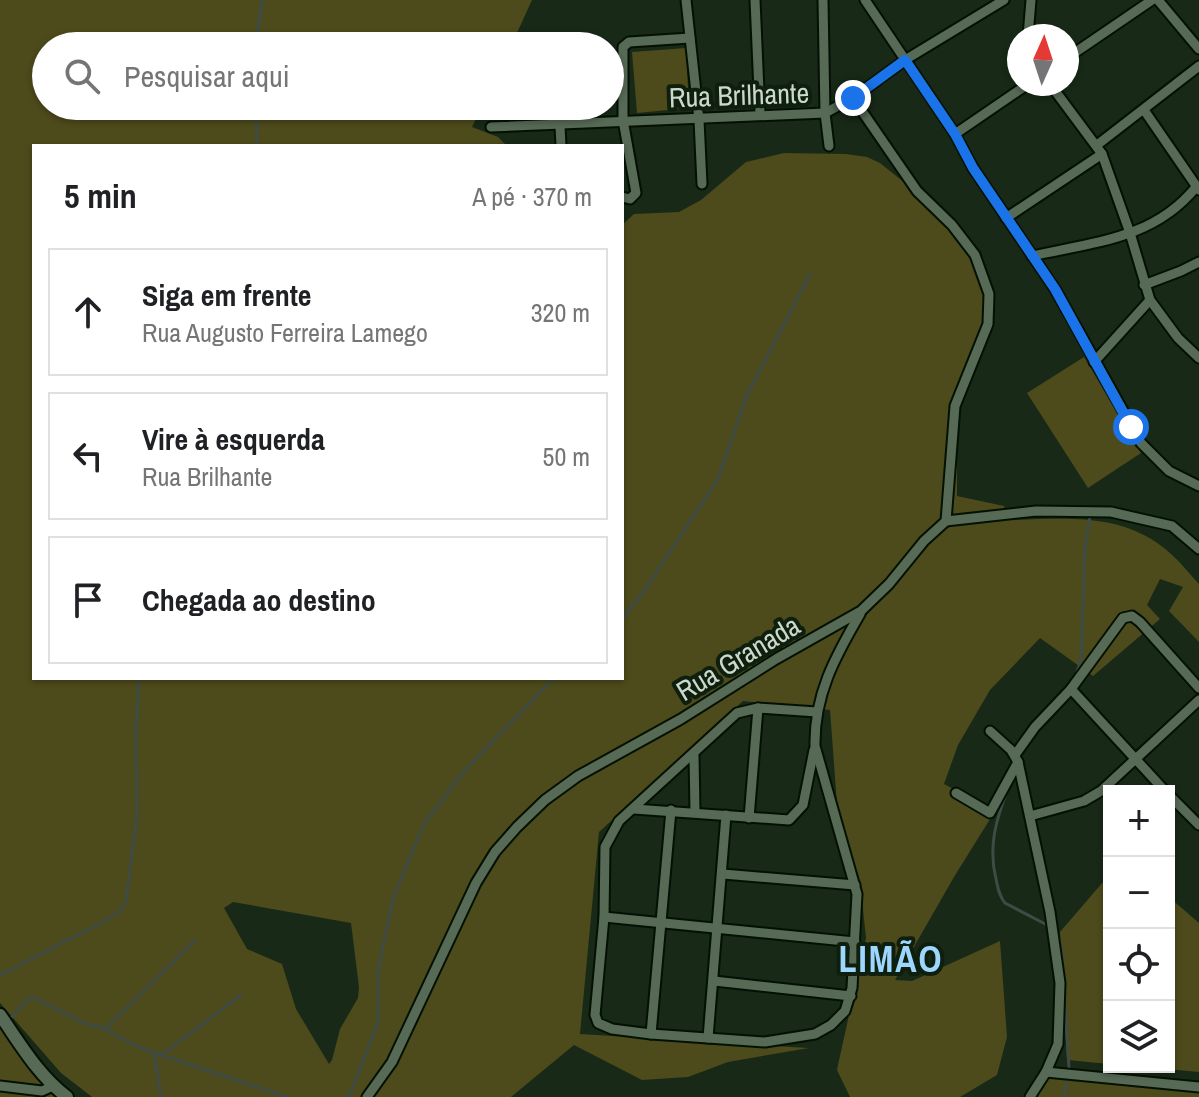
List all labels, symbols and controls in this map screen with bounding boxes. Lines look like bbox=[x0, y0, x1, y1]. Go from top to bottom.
north arrow bbox=[1007, 24, 1079, 96]
search box bbox=[32, 32, 624, 120]
icon: search bbox=[60, 54, 104, 98]
text: Pesquisar aqui bbox=[124, 56, 289, 96]
street label: Rua Brilhante bbox=[668, 74, 810, 116]
route end bbox=[835, 80, 871, 116]
text: 5 min bbox=[64, 173, 137, 219]
text: A pé · 370 m bbox=[472, 179, 592, 214]
text: Siga em frente bbox=[142, 275, 312, 315]
icon: ahead bbox=[66, 290, 110, 334]
text: 320 m bbox=[531, 295, 590, 330]
text: Rua Augusto Ferreira Lamego bbox=[142, 315, 428, 350]
route start bbox=[1113, 409, 1149, 445]
text: Vire à esquerda bbox=[142, 419, 325, 459]
icon: left bbox=[66, 434, 110, 478]
text: 50 m bbox=[543, 439, 590, 474]
text: Rua Brilhante bbox=[142, 459, 272, 494]
icon: arrive bbox=[66, 578, 110, 622]
text: Chegada ao destino bbox=[142, 580, 376, 620]
street label: Rua Granada bbox=[669, 606, 807, 710]
map controls bbox=[1103, 785, 1175, 1073]
button: + bbox=[1103, 785, 1175, 857]
button: − bbox=[1103, 857, 1175, 929]
button: locate bbox=[1103, 929, 1175, 1001]
district label: LIMÃO bbox=[838, 935, 944, 983]
button: layers bbox=[1103, 1001, 1175, 1073]

